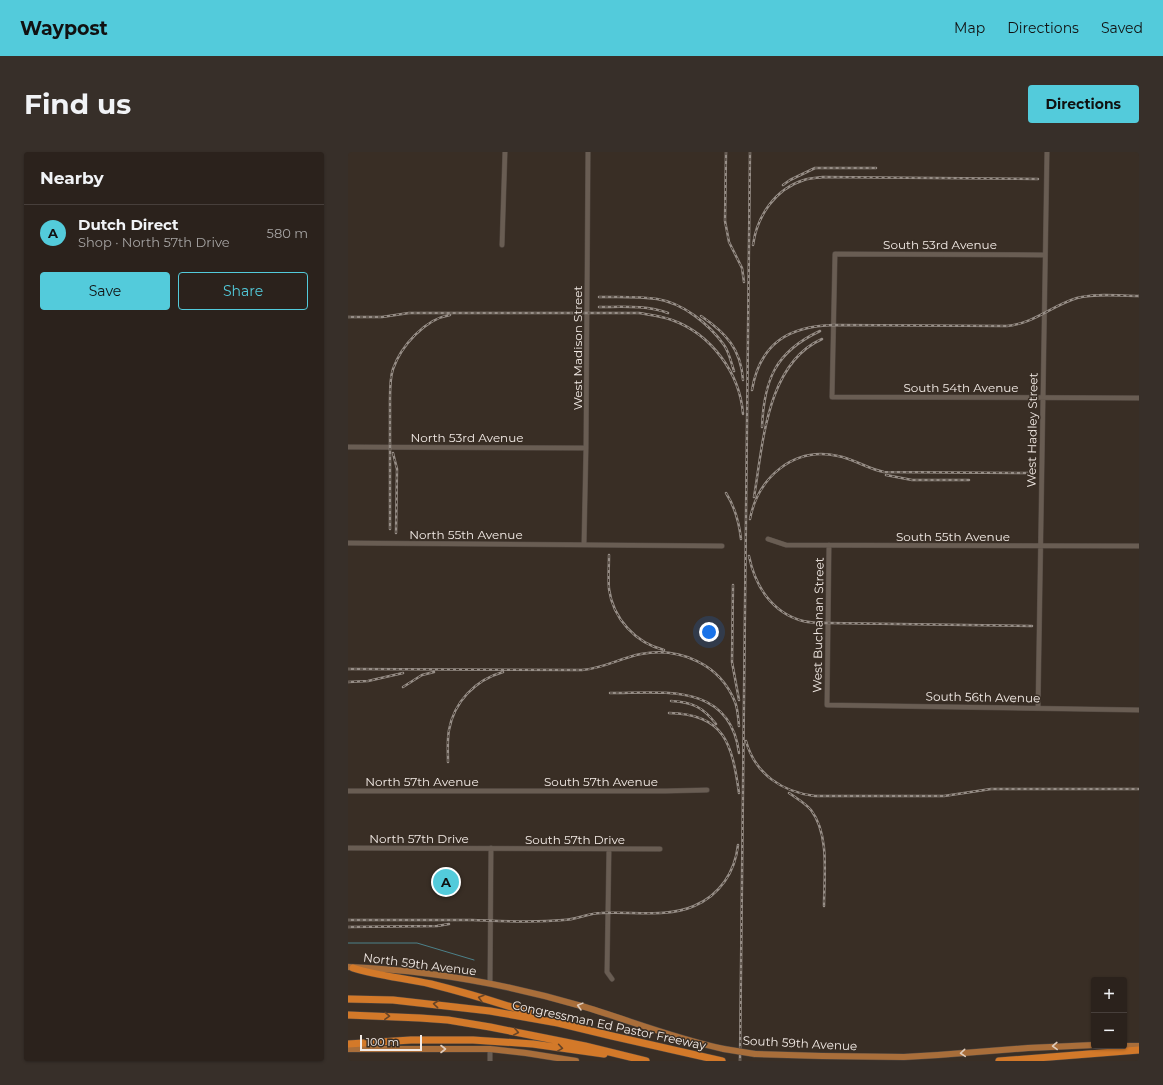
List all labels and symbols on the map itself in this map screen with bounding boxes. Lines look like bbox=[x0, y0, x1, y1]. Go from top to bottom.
street label: South 53rd Avenue bbox=[883, 237, 997, 252]
street label: West Madison Street bbox=[570, 286, 585, 410]
street label: West Hadley Street bbox=[1023, 372, 1041, 488]
street label: South 54th Avenue bbox=[903, 380, 1019, 395]
street label: North 53rd Avenue bbox=[410, 430, 524, 445]
street label: North 55th Avenue bbox=[409, 527, 523, 542]
street label: South 55th Avenue bbox=[896, 529, 1010, 544]
street label: West Buchanan Street bbox=[809, 557, 827, 693]
your location bbox=[699, 622, 719, 642]
street label: South 56th Avenue bbox=[926, 689, 1040, 705]
street label: North 57th Avenue bbox=[365, 774, 479, 789]
street label: South 57th Avenue bbox=[544, 774, 658, 789]
street label: North 57th Drive bbox=[369, 831, 469, 846]
street label: South 57th Drive bbox=[525, 832, 625, 847]
pin: A bbox=[433, 867, 459, 897]
street label: North 59th Avenue bbox=[362, 950, 478, 978]
one-way arrow bbox=[477, 994, 484, 1003]
street label: Congressman Ed Pastor Freeway bbox=[511, 997, 708, 1053]
one-way arrow bbox=[433, 1000, 439, 1009]
one-way arrow bbox=[577, 1002, 584, 1011]
one-way arrow bbox=[384, 1012, 390, 1021]
one-way arrow bbox=[513, 1027, 519, 1035]
scale bar bbox=[360, 1033, 422, 1052]
street label: South 59th Avenue bbox=[742, 1033, 858, 1053]
one-way arrow bbox=[1052, 1042, 1058, 1050]
one-way arrow bbox=[557, 1043, 563, 1052]
one-way arrow bbox=[440, 1045, 446, 1053]
one-way arrow bbox=[960, 1049, 966, 1058]

